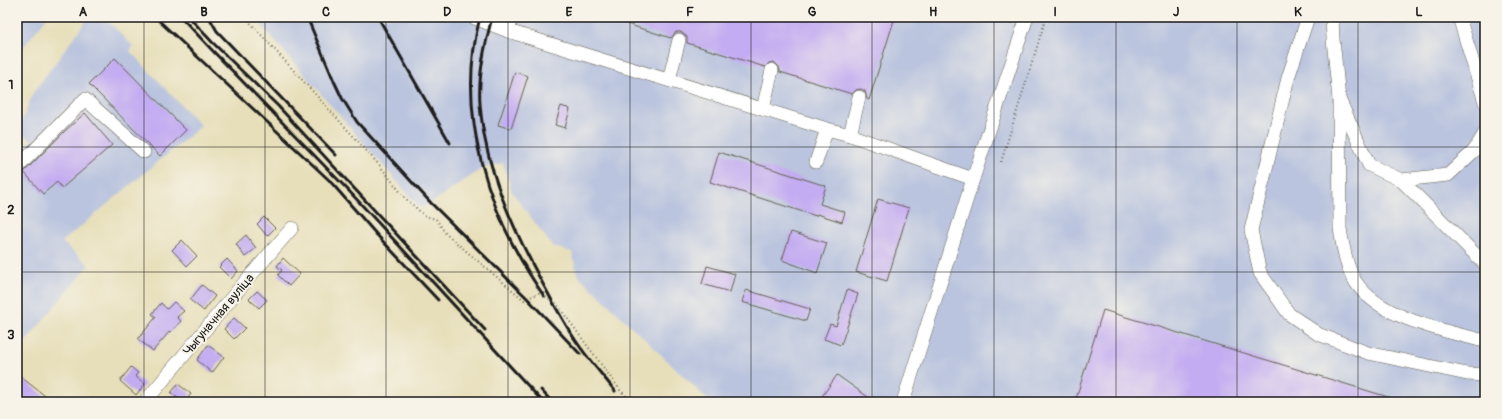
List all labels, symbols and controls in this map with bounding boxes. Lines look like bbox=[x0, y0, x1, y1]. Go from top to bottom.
text: A bbox=[79, 4, 88, 20]
text: B bbox=[200, 4, 208, 20]
text: C bbox=[322, 4, 330, 20]
text: D bbox=[443, 4, 451, 20]
text: E bbox=[566, 4, 573, 20]
text: F bbox=[686, 4, 694, 20]
text: G bbox=[808, 4, 817, 20]
text: H bbox=[929, 4, 937, 20]
text: I bbox=[1053, 4, 1057, 20]
text: J bbox=[1173, 4, 1179, 20]
text: K bbox=[1294, 4, 1302, 20]
text: L bbox=[1415, 4, 1423, 20]
text: 1 bbox=[8, 77, 14, 93]
text: 2 bbox=[7, 202, 15, 218]
street label: Чыгуначная вуліца bbox=[180, 270, 258, 359]
text: 3 bbox=[7, 327, 15, 343]

